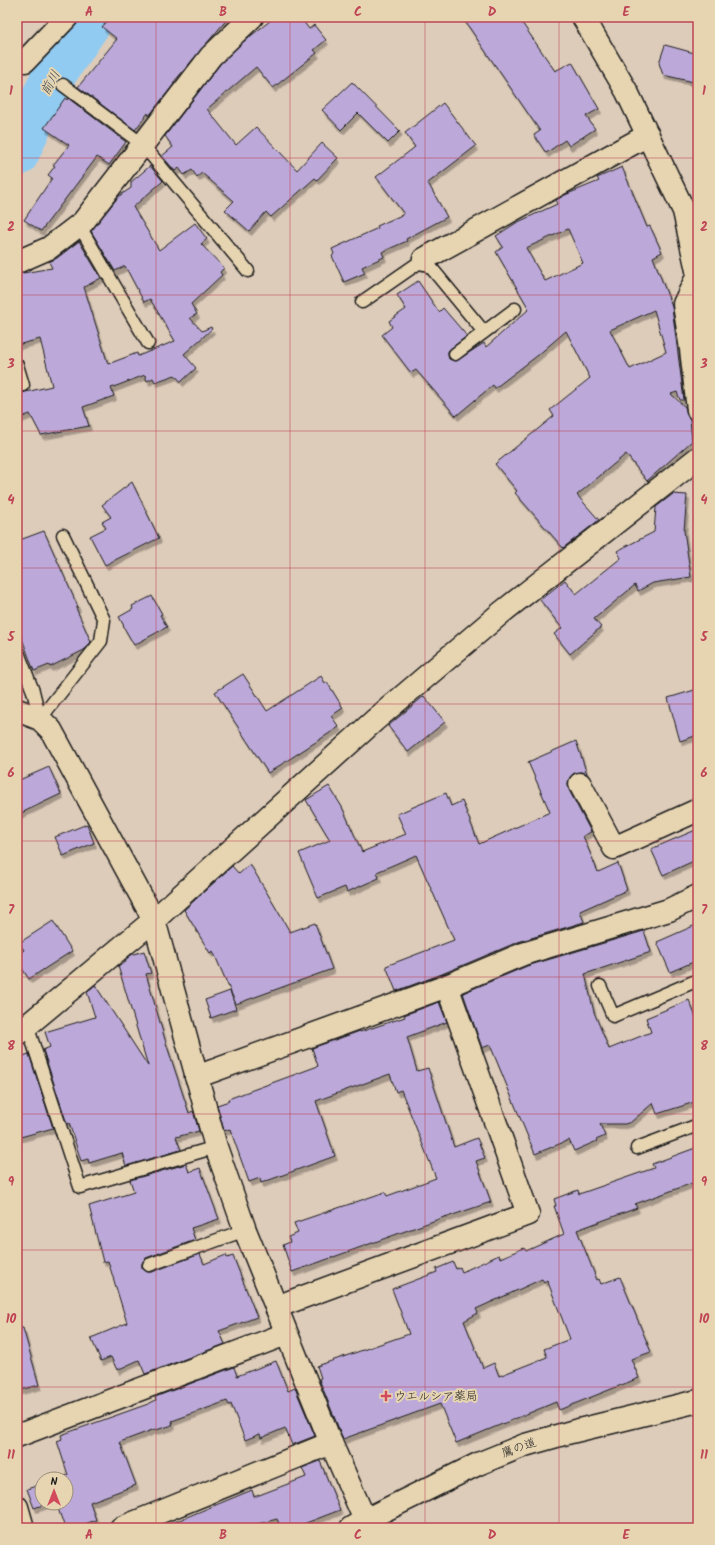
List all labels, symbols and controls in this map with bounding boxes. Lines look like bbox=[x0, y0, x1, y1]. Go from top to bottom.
text: A bbox=[85, 2, 93, 23]
text: B bbox=[219, 2, 227, 23]
text: C bbox=[354, 2, 362, 23]
text: D bbox=[488, 2, 497, 23]
text: E bbox=[622, 2, 630, 23]
water label: 前川 bbox=[36, 67, 66, 99]
text: 1 bbox=[9, 81, 13, 102]
text: 1 bbox=[702, 81, 706, 102]
text: 2 bbox=[7, 217, 15, 238]
text: 2 bbox=[700, 217, 708, 238]
text: 3 bbox=[6, 354, 15, 375]
text: 3 bbox=[699, 354, 708, 375]
text: 4 bbox=[7, 490, 15, 511]
text: 4 bbox=[700, 490, 708, 511]
text: 5 bbox=[7, 627, 16, 648]
text: 5 bbox=[700, 627, 709, 648]
text: 6 bbox=[7, 763, 15, 784]
text: 6 bbox=[700, 763, 708, 784]
text: 7 bbox=[8, 900, 15, 921]
text: 7 bbox=[701, 900, 708, 921]
text: 8 bbox=[7, 1036, 15, 1057]
text: 8 bbox=[700, 1036, 708, 1057]
text: 9 bbox=[8, 1172, 15, 1193]
text: 9 bbox=[701, 1172, 708, 1193]
text: 10 bbox=[6, 1309, 17, 1330]
text: 10 bbox=[699, 1309, 710, 1330]
place label: ウエルシア薬局 bbox=[394, 1387, 478, 1406]
marker: ウエルシア薬局 bbox=[381, 1391, 391, 1401]
street label: 鷹の道 bbox=[499, 1433, 539, 1463]
text: 11 bbox=[7, 1445, 15, 1466]
text: 11 bbox=[700, 1445, 708, 1466]
north arrow bbox=[34, 1471, 74, 1511]
text: N bbox=[51, 1473, 58, 1491]
text: A bbox=[85, 1525, 93, 1545]
text: B bbox=[219, 1525, 227, 1545]
text: C bbox=[354, 1525, 362, 1545]
text: D bbox=[488, 1525, 497, 1545]
text: E bbox=[622, 1525, 630, 1545]

